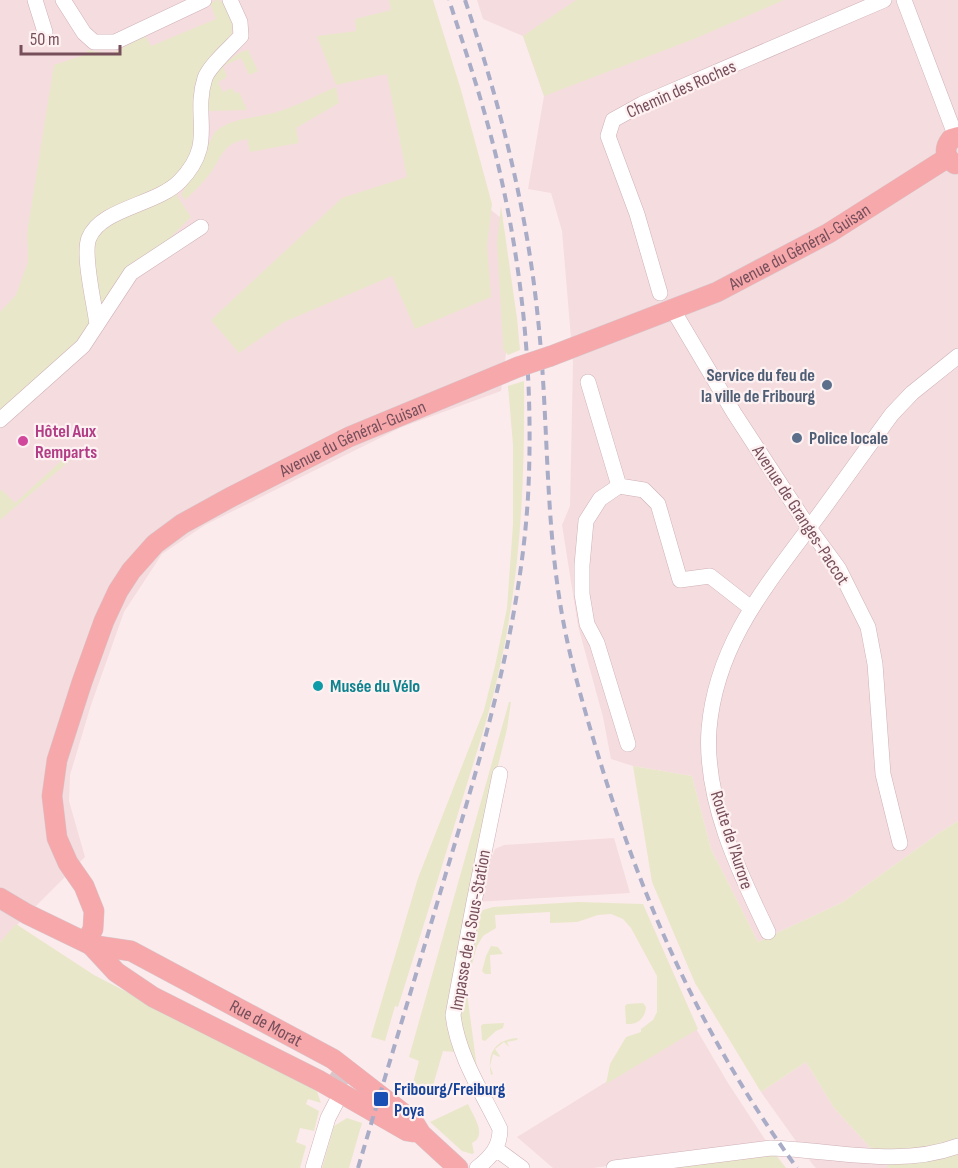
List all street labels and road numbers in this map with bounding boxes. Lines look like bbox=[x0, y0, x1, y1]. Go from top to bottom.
street label: Chemin des Roches bbox=[623, 56, 739, 123]
street label: Avenue du Général-Guisan bbox=[724, 199, 875, 295]
street label: Avenue du Général-Guisan bbox=[275, 396, 429, 482]
street label: Avenue de Granges-Paccot bbox=[747, 441, 854, 589]
street label: Route de l'Aurore bbox=[706, 788, 757, 892]
street label: Impasse de la Sous-Station bbox=[446, 848, 495, 1012]
street label: Rue de Morat bbox=[226, 996, 306, 1052]

